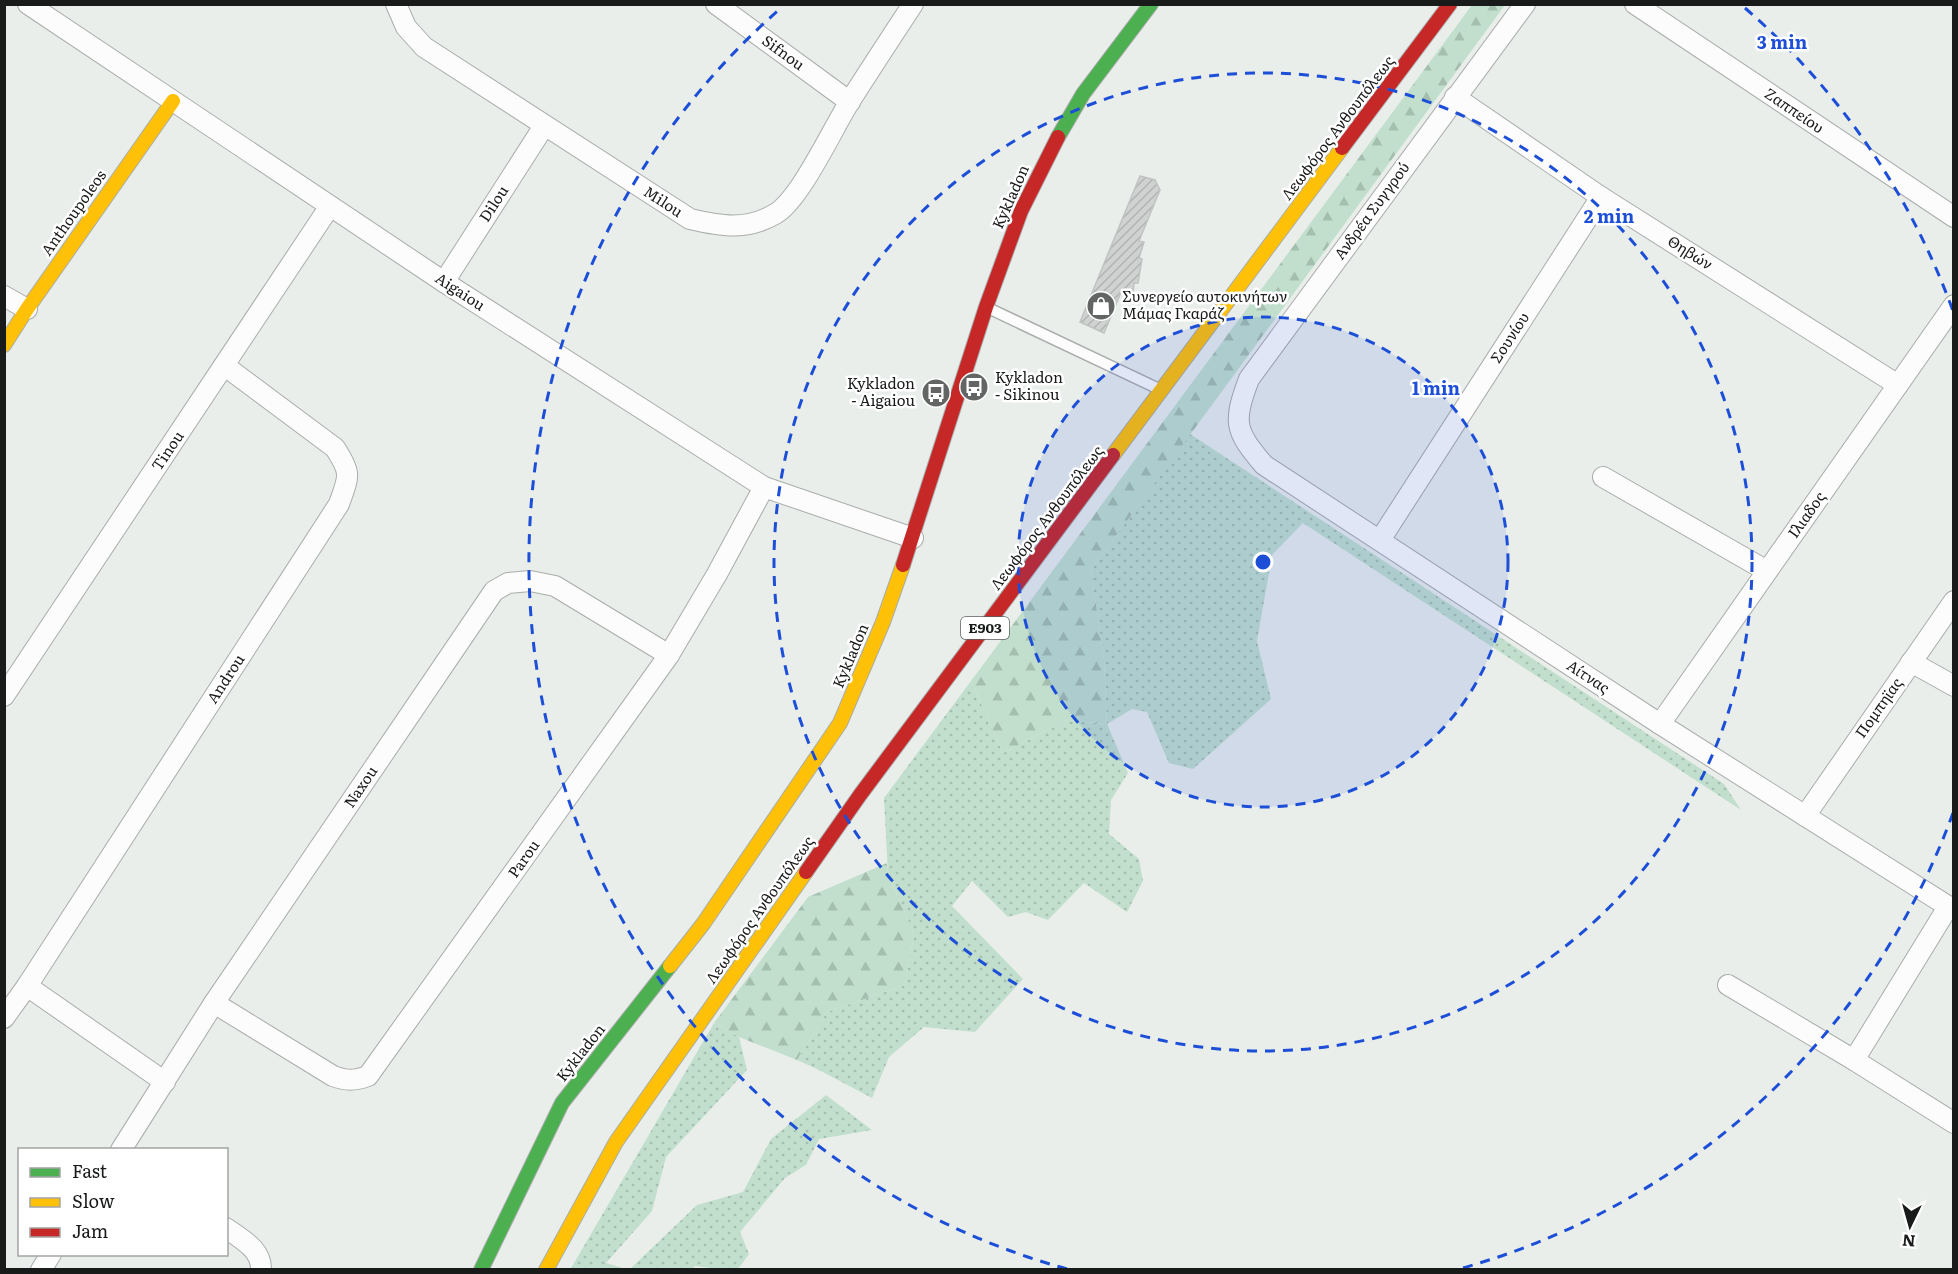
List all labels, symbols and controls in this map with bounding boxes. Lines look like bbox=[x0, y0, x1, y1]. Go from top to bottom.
street label: Sifnou bbox=[758, 28, 810, 75]
text: 3 min bbox=[1757, 28, 1808, 55]
street label: Λεωφόρος Ανθουπόλεως bbox=[1275, 49, 1399, 204]
street label: Ζαππείου bbox=[1761, 81, 1829, 138]
street label: Ανδρέα Συγγρού bbox=[1327, 156, 1414, 264]
street label: Kykladon bbox=[985, 161, 1034, 232]
street label: Anthoupoleos bbox=[35, 164, 111, 260]
street label: Milou bbox=[640, 179, 689, 222]
street label: Dilou bbox=[472, 180, 513, 226]
text: 2 min bbox=[1584, 202, 1635, 229]
street label: Θηβών bbox=[1664, 229, 1718, 275]
street label: Aigaiou bbox=[431, 266, 491, 316]
place label: Συνεργείο αυτοκινήτων Μάμας Γκαράζ bbox=[1122, 284, 1287, 324]
shop icon: Συνεργείο αυτοκινήτων Μάμας Γκαράζ bbox=[1085, 290, 1117, 322]
street label: Σουνίου bbox=[1484, 307, 1534, 367]
place label: Kykladon - Sikinou bbox=[995, 365, 1063, 405]
place label: Kykladon - Aigaiou bbox=[847, 371, 915, 411]
bus stop icon: Kykladon - Sikinou bbox=[958, 371, 990, 403]
text: 1 min bbox=[1412, 374, 1461, 401]
bus stop icon: Kykladon - Aigaiou bbox=[920, 377, 952, 409]
street label: Tinou bbox=[145, 425, 189, 475]
street label: Λεωφόρος Ανθουπόλεως bbox=[984, 439, 1108, 594]
street label: Ιλιαδος bbox=[1781, 486, 1830, 542]
centre of rings bbox=[1253, 552, 1273, 572]
road number: E903 bbox=[961, 617, 1009, 639]
street label: Kykladon bbox=[826, 620, 873, 691]
street label: Androu bbox=[200, 649, 250, 707]
street label: Αίτνας bbox=[1563, 653, 1615, 699]
street label: Πομπηϊας bbox=[1848, 672, 1907, 742]
street label: Naxou bbox=[337, 760, 383, 812]
street label: Λεωφόρος Ανθουπόλεως bbox=[699, 830, 819, 988]
street label: Parou bbox=[501, 834, 545, 882]
street label: Kykladon bbox=[550, 1018, 610, 1086]
legend bbox=[18, 1148, 228, 1256]
text: Fast bbox=[72, 1157, 108, 1184]
text: Slow bbox=[72, 1187, 115, 1214]
north arrow bbox=[1880, 1196, 1940, 1256]
text: Jam bbox=[72, 1217, 108, 1244]
text: N bbox=[1901, 1229, 1916, 1254]

